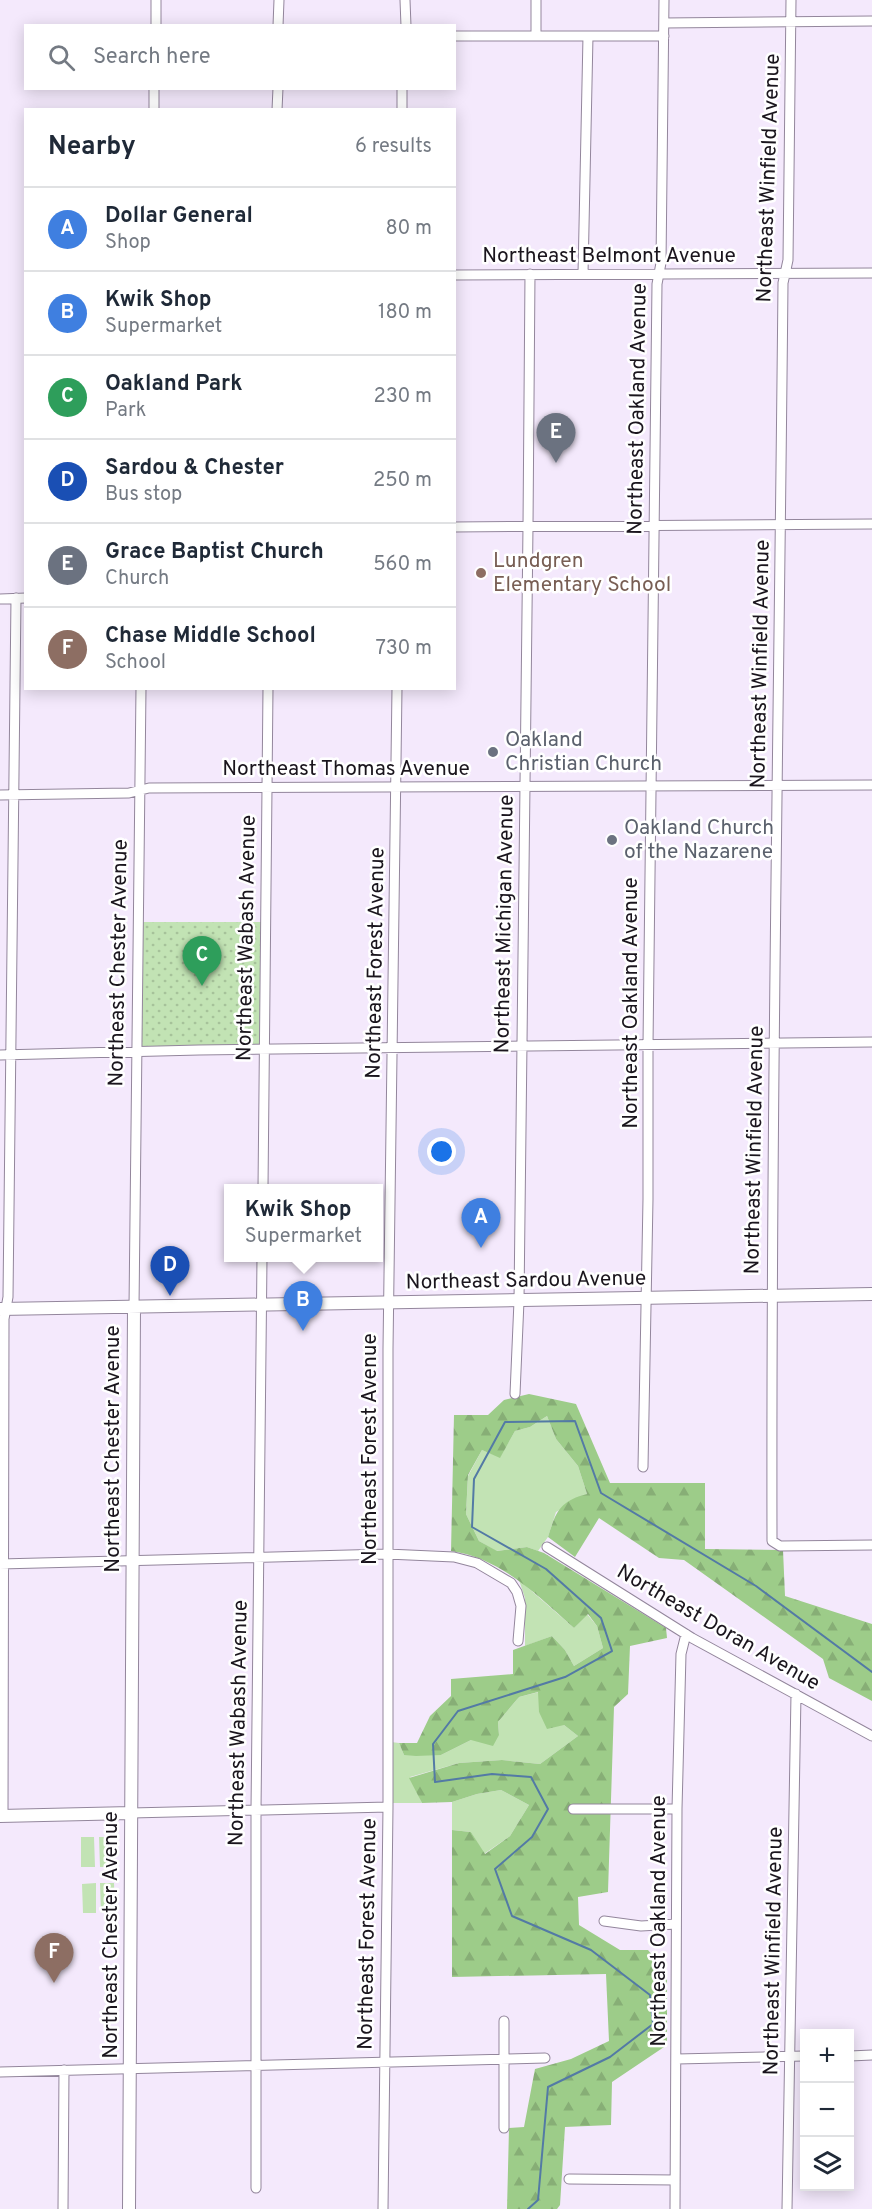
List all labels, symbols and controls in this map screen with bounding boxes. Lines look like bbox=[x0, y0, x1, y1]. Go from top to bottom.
search box bbox=[24, 24, 456, 90]
icon: search bbox=[45, 41, 78, 74]
text: Search here bbox=[93, 44, 211, 71]
street label: Northeast Winfield Avenue bbox=[751, 53, 787, 303]
text: Nearby bbox=[48, 131, 136, 164]
text: 6 results bbox=[355, 134, 432, 160]
text: Dollar General bbox=[105, 203, 253, 230]
text: A bbox=[60, 216, 75, 242]
text: 80 m bbox=[386, 216, 432, 242]
text: Shop bbox=[105, 230, 151, 256]
street label: Northeast Belmont Avenue bbox=[482, 243, 736, 270]
street label: Northeast Oakland Avenue bbox=[622, 283, 654, 535]
text: Kwik Shop bbox=[105, 287, 212, 314]
text: B bbox=[61, 300, 74, 326]
text: 180 m bbox=[378, 300, 432, 326]
text: Supermarket bbox=[105, 314, 222, 340]
text: Oakland Park bbox=[105, 371, 242, 398]
text: C bbox=[61, 384, 74, 410]
text: 230 m bbox=[373, 384, 432, 410]
text: Park bbox=[105, 398, 146, 424]
pin: E bbox=[536, 414, 576, 463]
text: Sardou & Chester bbox=[105, 455, 284, 482]
text: D bbox=[60, 468, 75, 494]
text: 250 m bbox=[373, 468, 432, 494]
text: Bus stop bbox=[105, 482, 182, 508]
text: Grace Baptist Church bbox=[105, 539, 324, 566]
street label: Northeast Winfield Avenue bbox=[745, 539, 777, 789]
place label: Lundgren Elementary School bbox=[493, 548, 671, 599]
text: E bbox=[61, 552, 74, 578]
text: 560 m bbox=[373, 552, 432, 578]
text: Church bbox=[105, 566, 169, 592]
marker: Lundgren Elementary School bbox=[474, 566, 488, 580]
text: Chase Middle School bbox=[105, 623, 316, 650]
text: F bbox=[62, 636, 73, 662]
text: 730 m bbox=[376, 636, 432, 662]
text: School bbox=[105, 650, 166, 676]
place label: Oakland Christian Church bbox=[505, 727, 662, 778]
marker: Oakland Christian Church bbox=[486, 745, 500, 759]
street label: Northeast Thomas Avenue bbox=[222, 756, 470, 783]
street label: Northeast Michigan Avenue bbox=[489, 794, 521, 1054]
street label: Northeast Wabash Avenue bbox=[231, 815, 263, 1061]
place label: Oakland Church of the Nazarene bbox=[624, 815, 774, 866]
marker: Oakland Church of the Nazarene bbox=[605, 833, 619, 847]
street label: Northeast Chester Avenue bbox=[103, 839, 135, 1087]
street label: Northeast Forest Avenue bbox=[360, 847, 392, 1079]
street label: Northeast Oakland Avenue bbox=[618, 877, 645, 1129]
pin: C bbox=[182, 936, 222, 986]
street label: Northeast Winfield Avenue bbox=[739, 1025, 771, 1275]
your location bbox=[427, 1137, 456, 1166]
popup bbox=[224, 1184, 383, 1262]
text: Kwik Shop bbox=[245, 1197, 351, 1224]
pin: A bbox=[462, 1198, 500, 1248]
text: Supermarket bbox=[245, 1224, 362, 1250]
pin: D bbox=[150, 1246, 190, 1296]
street label: Northeast Sardou Avenue bbox=[405, 1265, 647, 1297]
pin: B bbox=[284, 1282, 322, 1331]
street label: Northeast Chester Avenue bbox=[100, 1325, 127, 1573]
street label: Northeast Forest Avenue bbox=[357, 1333, 384, 1565]
street label: Northeast Doran Avenue bbox=[612, 1559, 824, 1697]
street label: Northeast Wabash Avenue bbox=[223, 1600, 255, 1846]
street label: Northeast Oakland Avenue bbox=[646, 1795, 673, 2047]
street label: Northeast Chester Avenue bbox=[98, 1811, 125, 2059]
street label: Northeast Forest Avenue bbox=[352, 1818, 384, 2050]
street label: Northeast Winfield Avenue bbox=[758, 1826, 790, 2076]
pin: F bbox=[34, 1934, 74, 1983]
map controls bbox=[800, 2029, 854, 2191]
button: + bbox=[800, 2029, 854, 2083]
button: − bbox=[800, 2083, 854, 2137]
button: layers bbox=[800, 2137, 854, 2191]

